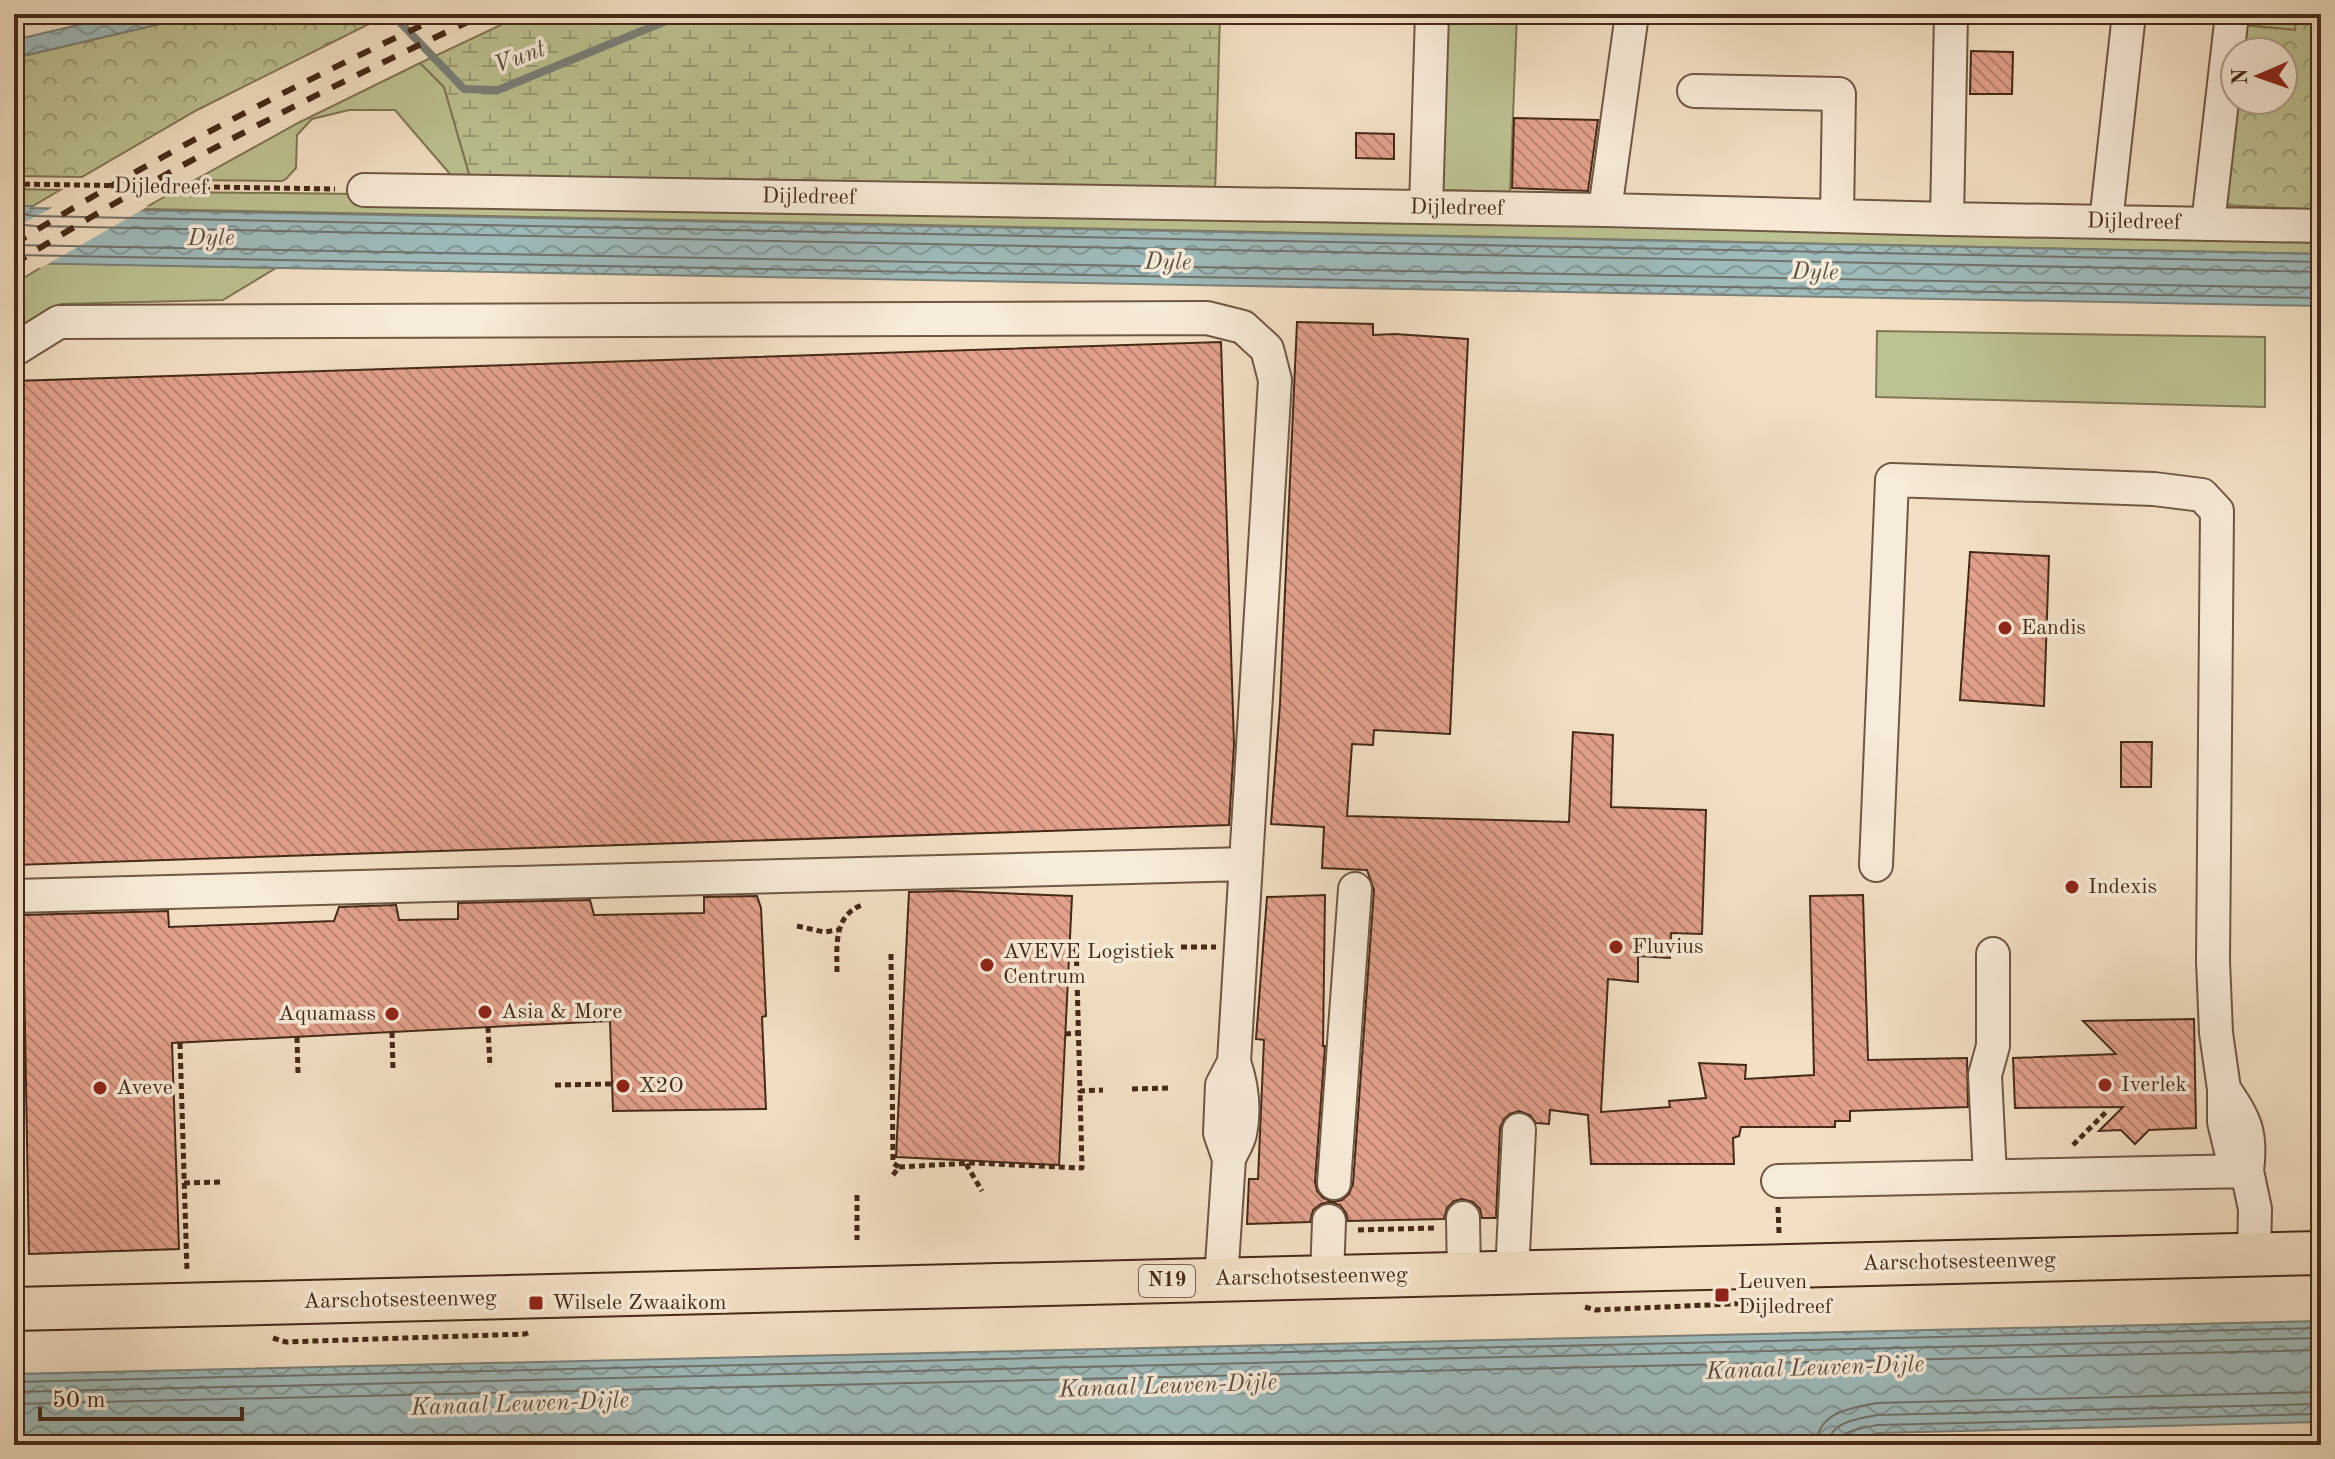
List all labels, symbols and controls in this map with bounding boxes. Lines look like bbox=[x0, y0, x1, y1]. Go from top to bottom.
north arrow bbox=[2219, 36, 2299, 116]
water label: Vunt bbox=[491, 38, 549, 78]
text: N bbox=[2230, 68, 2252, 85]
street label: Dijledreef bbox=[114, 175, 209, 199]
street label: Dijledreef bbox=[762, 185, 857, 209]
street label: Dijledreef bbox=[1410, 196, 1505, 220]
street label: Dijledreef bbox=[2087, 210, 2182, 234]
water label: Dyle bbox=[186, 227, 235, 251]
water label: Dyle bbox=[1143, 251, 1192, 275]
water label: Dyle bbox=[1790, 261, 1839, 285]
place label: Eandis bbox=[2021, 617, 2086, 639]
marker: Eandis bbox=[1996, 619, 2014, 637]
place label: Indexis bbox=[2088, 876, 2157, 898]
marker: Indexis bbox=[2063, 878, 2081, 896]
place label: Fluvius bbox=[1632, 936, 1703, 958]
marker: Fluvius bbox=[1607, 938, 1625, 956]
place label: AVEVE Logistiek Centrum bbox=[1003, 941, 1175, 988]
marker: AVEVE Logistiek Centrum bbox=[978, 956, 996, 974]
place label: Asia & More bbox=[501, 1001, 622, 1023]
place label: Aquamass bbox=[278, 1003, 376, 1025]
marker: Asia & More bbox=[476, 1003, 494, 1021]
marker: Aquamass bbox=[383, 1005, 401, 1023]
place label: Iverlek bbox=[2121, 1074, 2187, 1096]
place label: X2O bbox=[639, 1075, 684, 1097]
marker: Iverlek bbox=[2096, 1076, 2114, 1094]
place label: Aveve bbox=[116, 1077, 173, 1099]
marker: X2O bbox=[614, 1077, 632, 1095]
marker: Aveve bbox=[91, 1079, 109, 1097]
street label: Aarschotsesteenweg bbox=[1862, 1249, 2056, 1275]
street label: Aarschotsesteenweg bbox=[1214, 1264, 1408, 1290]
road number: N19 bbox=[1139, 1265, 1195, 1297]
place label: Leuven Dijledreef bbox=[1738, 1271, 1833, 1318]
marker: Leuven Dijledreef bbox=[1713, 1286, 1731, 1304]
street label: Aarschotsesteenweg bbox=[303, 1287, 497, 1313]
place label: Wilsele Zwaaikom bbox=[552, 1292, 727, 1314]
marker: Wilsele Zwaaikom bbox=[527, 1294, 545, 1312]
water label: Kanaal Leuven-Dijle bbox=[1704, 1353, 1925, 1385]
scale bar bbox=[40, 1371, 242, 1421]
water label: Kanaal Leuven-Dijle bbox=[1057, 1371, 1278, 1403]
text: 50 m bbox=[52, 1389, 106, 1413]
water label: Kanaal Leuven-Dijle bbox=[409, 1389, 630, 1421]

